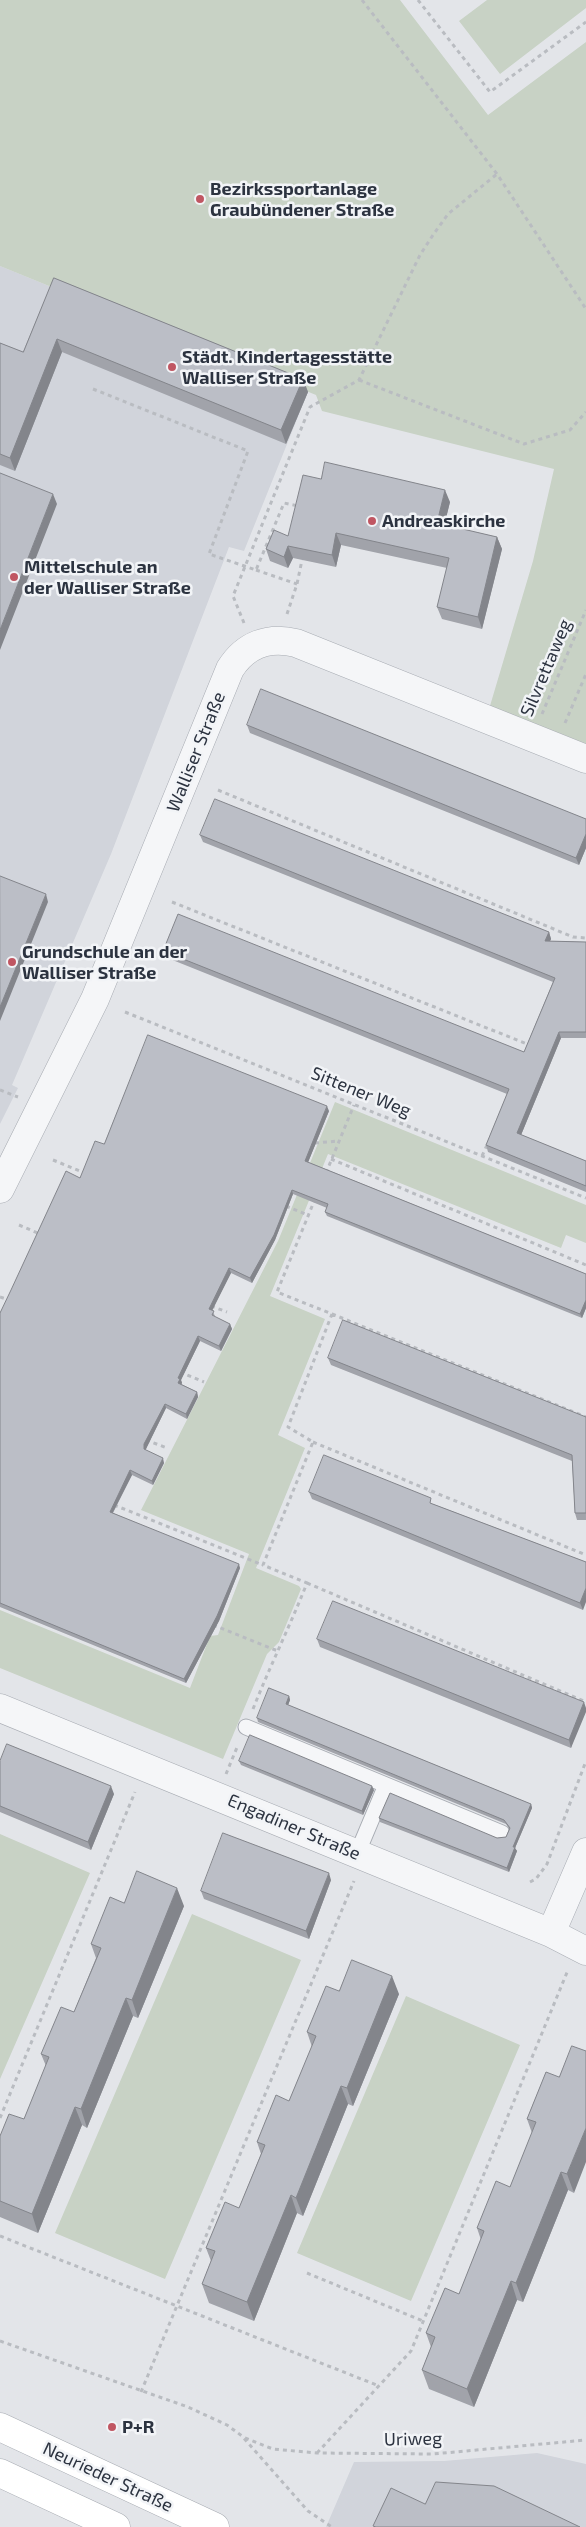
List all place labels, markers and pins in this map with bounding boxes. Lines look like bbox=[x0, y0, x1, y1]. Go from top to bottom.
place label: Bezirkssportanlage Graubündener Straße bbox=[210, 178, 394, 220]
marker: Bezirkssportanlage Graubündener Straße bbox=[194, 193, 206, 205]
place label: Städt. Kindertagesstätte Walliser Straße bbox=[182, 346, 392, 388]
marker: Städt. Kindertagesstätte Walliser Straße bbox=[166, 361, 178, 373]
place label: Andreaskirche bbox=[382, 510, 506, 532]
marker: Andreaskirche bbox=[366, 515, 378, 527]
place label: Mittelschule an der Walliser Straße bbox=[24, 556, 191, 598]
marker: Mittelschule an der Walliser Straße bbox=[8, 571, 20, 583]
place label: Grundschule an der Walliser Straße bbox=[22, 941, 187, 984]
marker: Grundschule an der Walliser Straße bbox=[6, 956, 18, 968]
place label: P+R bbox=[122, 2416, 154, 2438]
marker: P+R bbox=[106, 2421, 118, 2433]

